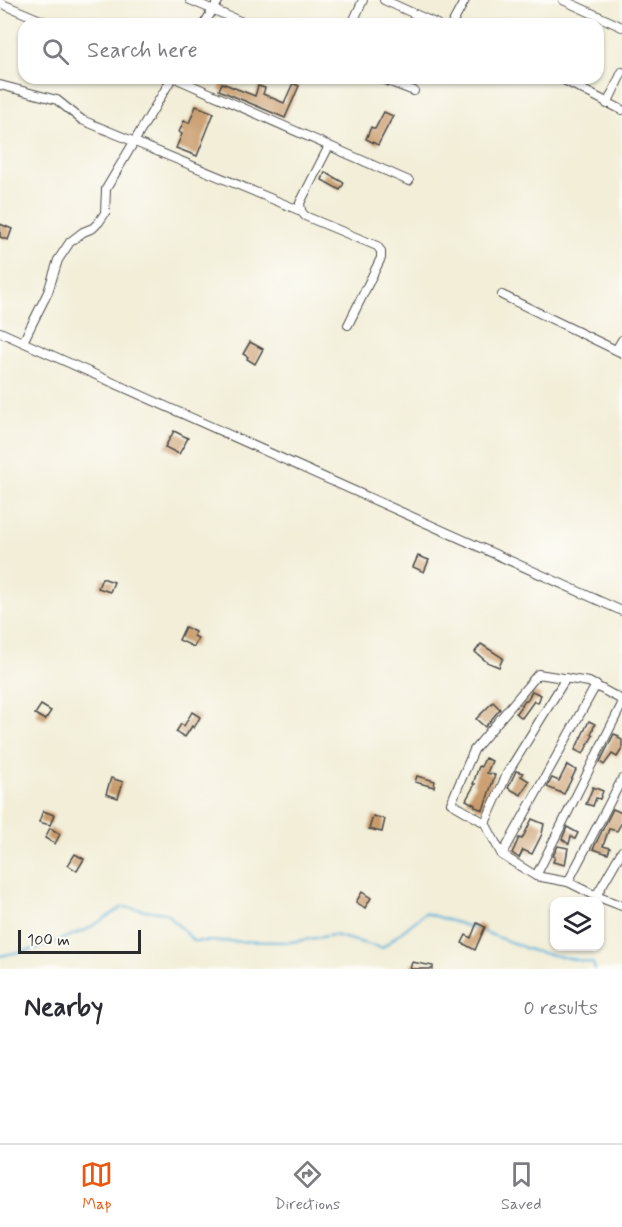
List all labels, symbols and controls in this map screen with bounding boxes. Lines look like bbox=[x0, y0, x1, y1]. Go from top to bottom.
search box bbox=[18, 18, 604, 84]
icon: search bbox=[39, 35, 72, 68]
text: Search here bbox=[87, 37, 198, 65]
map controls bbox=[550, 897, 604, 951]
button: layers bbox=[550, 897, 604, 951]
scale bar bbox=[18, 927, 141, 954]
text: 100 m bbox=[27, 930, 70, 951]
text: Nearby bbox=[24, 991, 103, 1025]
text: 0 results bbox=[524, 995, 598, 1022]
tab: Map bbox=[80, 1158, 113, 1215]
tab: Directions bbox=[274, 1158, 340, 1215]
tab: Saved bbox=[501, 1158, 542, 1215]

